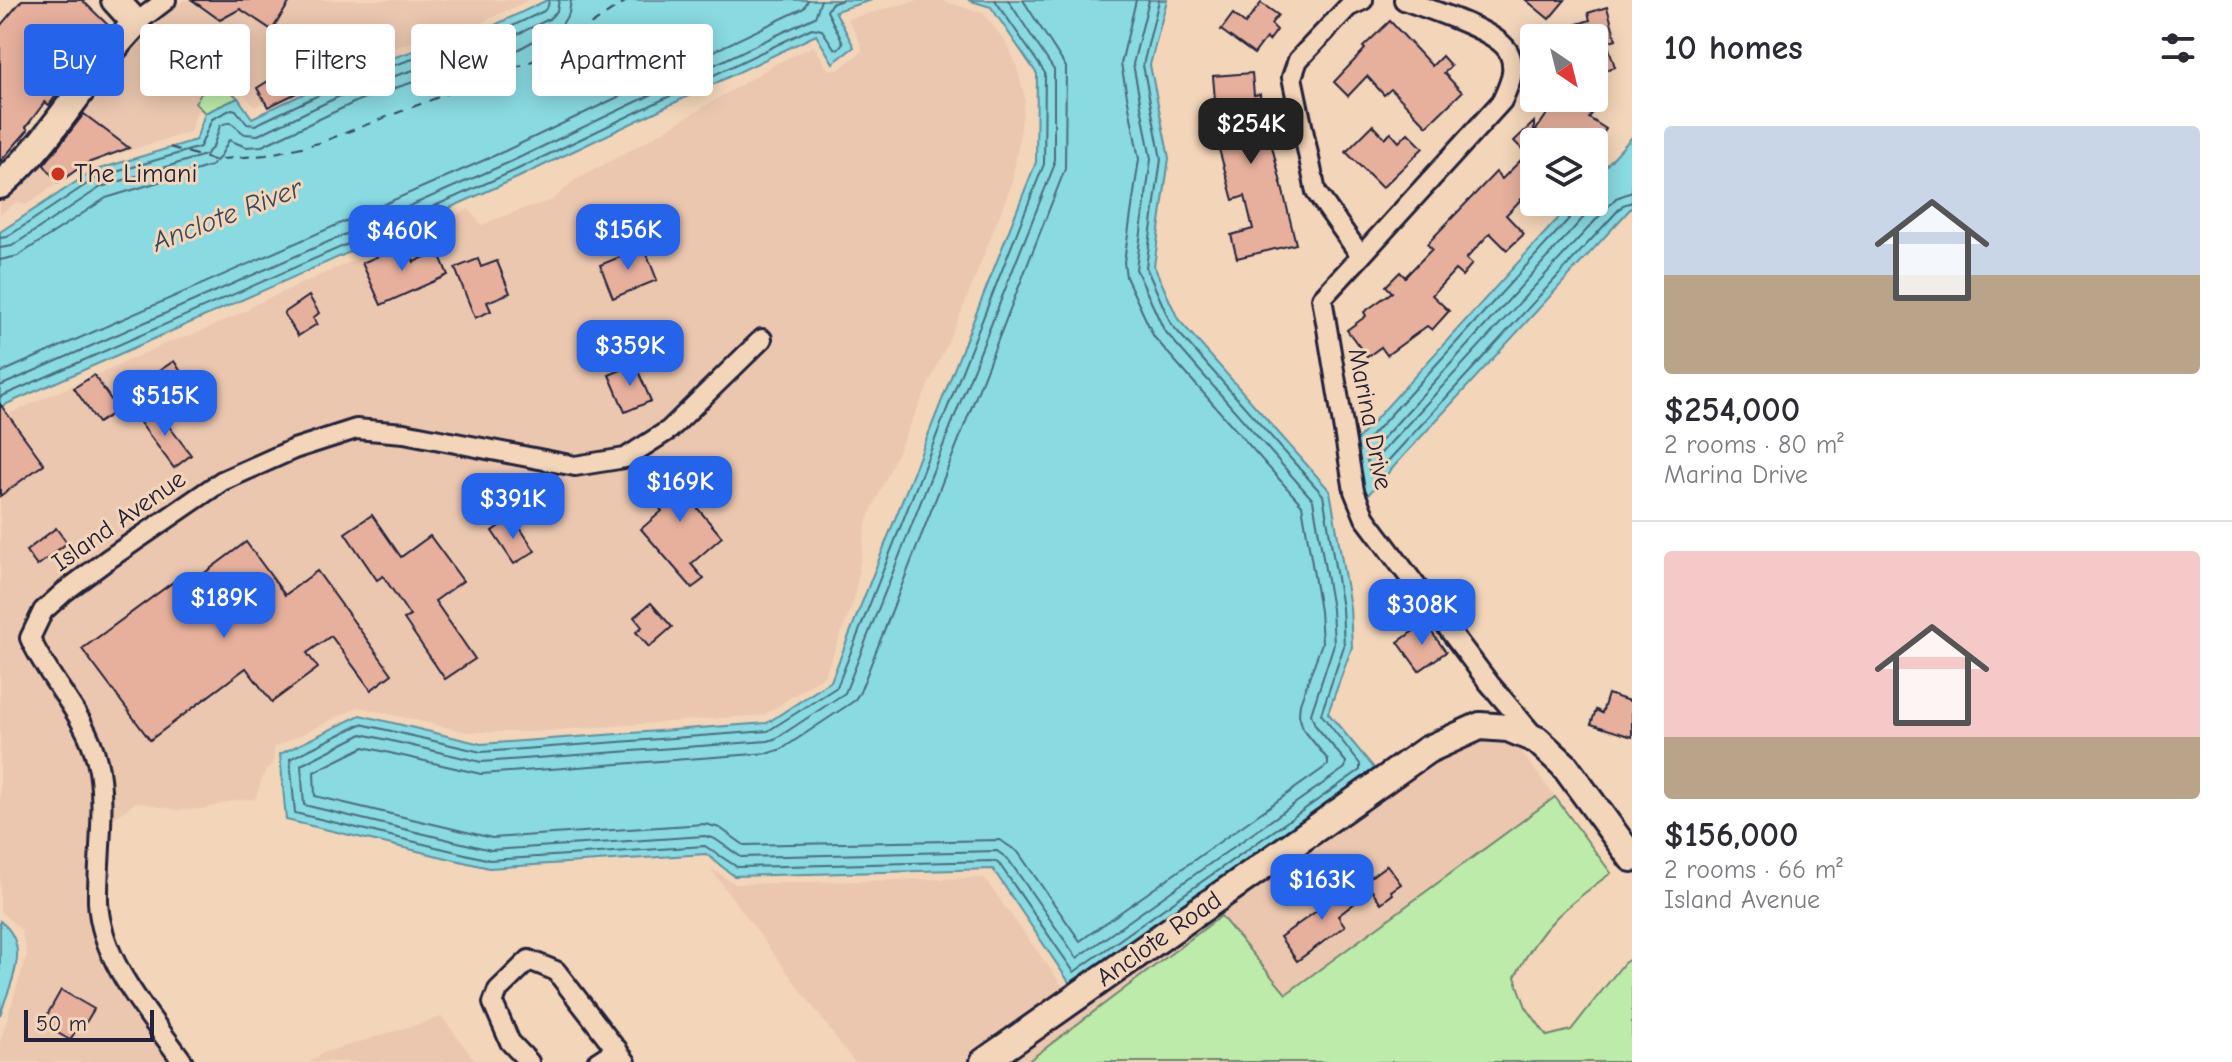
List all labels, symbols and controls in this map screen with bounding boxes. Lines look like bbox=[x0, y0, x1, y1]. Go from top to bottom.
chip: Buy bbox=[24, 24, 124, 96]
chip: Rent bbox=[140, 24, 250, 96]
chip: Filters bbox=[266, 24, 395, 96]
chip: New bbox=[411, 24, 516, 96]
chip: Apartment bbox=[532, 24, 713, 96]
north arrow bbox=[1520, 24, 1608, 112]
map controls bbox=[1520, 24, 1608, 216]
icon: filters bbox=[2156, 26, 2200, 70]
text: 10 homes bbox=[1664, 28, 1803, 68]
pin: $254K bbox=[1195, 98, 1307, 166]
text: $254K bbox=[1216, 109, 1286, 139]
button: layers bbox=[1520, 128, 1608, 216]
place label: The Limani bbox=[74, 159, 197, 189]
marker: The Limani bbox=[49, 165, 67, 183]
water label: Anclote River bbox=[147, 171, 308, 259]
icon: home bbox=[1860, 178, 2004, 322]
pin: $156K bbox=[572, 204, 684, 272]
pin: $460K bbox=[346, 205, 458, 273]
text: $156K bbox=[594, 215, 662, 245]
text: $460K bbox=[367, 216, 437, 246]
pin: $359K bbox=[574, 320, 686, 388]
text: $359K bbox=[595, 331, 665, 361]
street label: Marina Drive bbox=[1342, 346, 1398, 492]
pin: $515K bbox=[109, 370, 221, 438]
text: $515K bbox=[131, 381, 199, 411]
text: $254,000 bbox=[1664, 390, 1800, 430]
text: 2 rooms · 80 m² bbox=[1664, 430, 1844, 460]
pin: $169K bbox=[624, 456, 736, 524]
text: Marina Drive bbox=[1664, 460, 1808, 490]
street label: Island Avenue bbox=[46, 464, 192, 578]
text: $169K bbox=[646, 467, 714, 497]
pin: $391K bbox=[457, 473, 569, 541]
text: $391K bbox=[480, 484, 546, 514]
pin: $189K bbox=[168, 572, 280, 640]
pin: $308K bbox=[1366, 579, 1478, 647]
text: $189K bbox=[190, 583, 258, 613]
text: $308K bbox=[1386, 590, 1458, 620]
icon: home bbox=[1860, 603, 2004, 747]
text: $156,000 bbox=[1664, 815, 1799, 855]
pin: $163K bbox=[1266, 854, 1378, 922]
text: 2 rooms · 66 m² bbox=[1664, 855, 1843, 885]
text: $163K bbox=[1289, 865, 1355, 895]
street label: Anclote Road bbox=[1091, 885, 1227, 993]
text: Island Avenue bbox=[1664, 885, 1820, 915]
scale bar bbox=[24, 1006, 154, 1042]
text: 50 m bbox=[36, 1011, 87, 1037]

